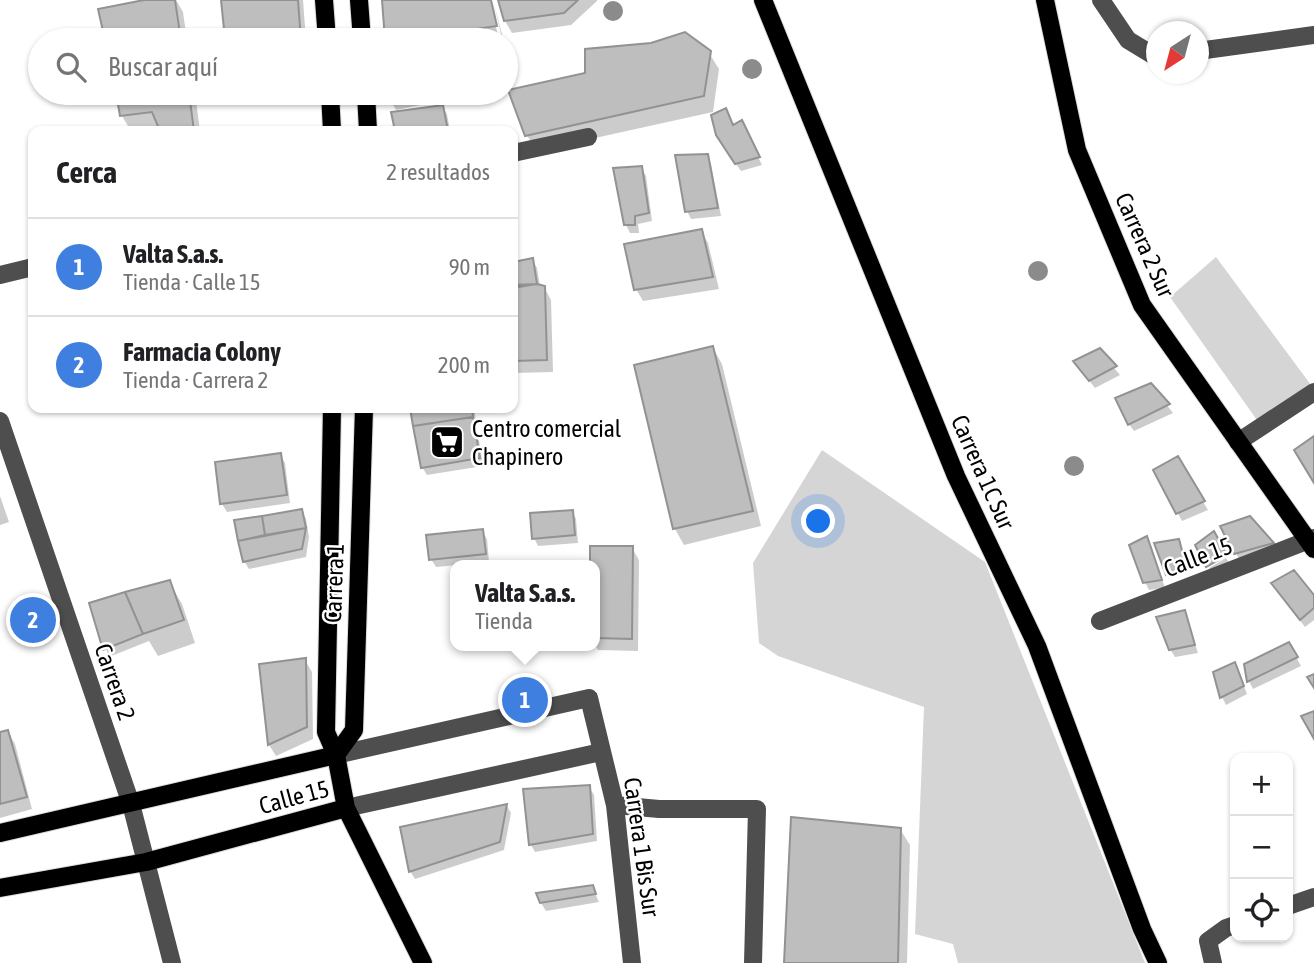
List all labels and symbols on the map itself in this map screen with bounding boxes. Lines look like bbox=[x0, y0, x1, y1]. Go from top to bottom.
north arrow bbox=[1146, 21, 1209, 84]
street label: Carrera 2 Sur bbox=[1110, 189, 1180, 302]
street label: Carrera 1C Sur bbox=[946, 411, 1021, 534]
place label: Centro comercial Chapinero bbox=[472, 415, 622, 470]
supermarket icon: Centro comercial Chapinero bbox=[428, 423, 466, 461]
your location bbox=[801, 504, 835, 538]
street label: Calle 15 bbox=[1160, 532, 1236, 582]
street label: Carrera 1 bbox=[319, 543, 349, 623]
pin: 2 bbox=[10, 594, 56, 646]
street label: Carrera 2 bbox=[89, 640, 141, 724]
pin: 1 bbox=[502, 674, 548, 726]
street label: Calle 15 bbox=[256, 775, 332, 819]
street label: Carrera 1 Bis Sur bbox=[619, 776, 665, 919]

